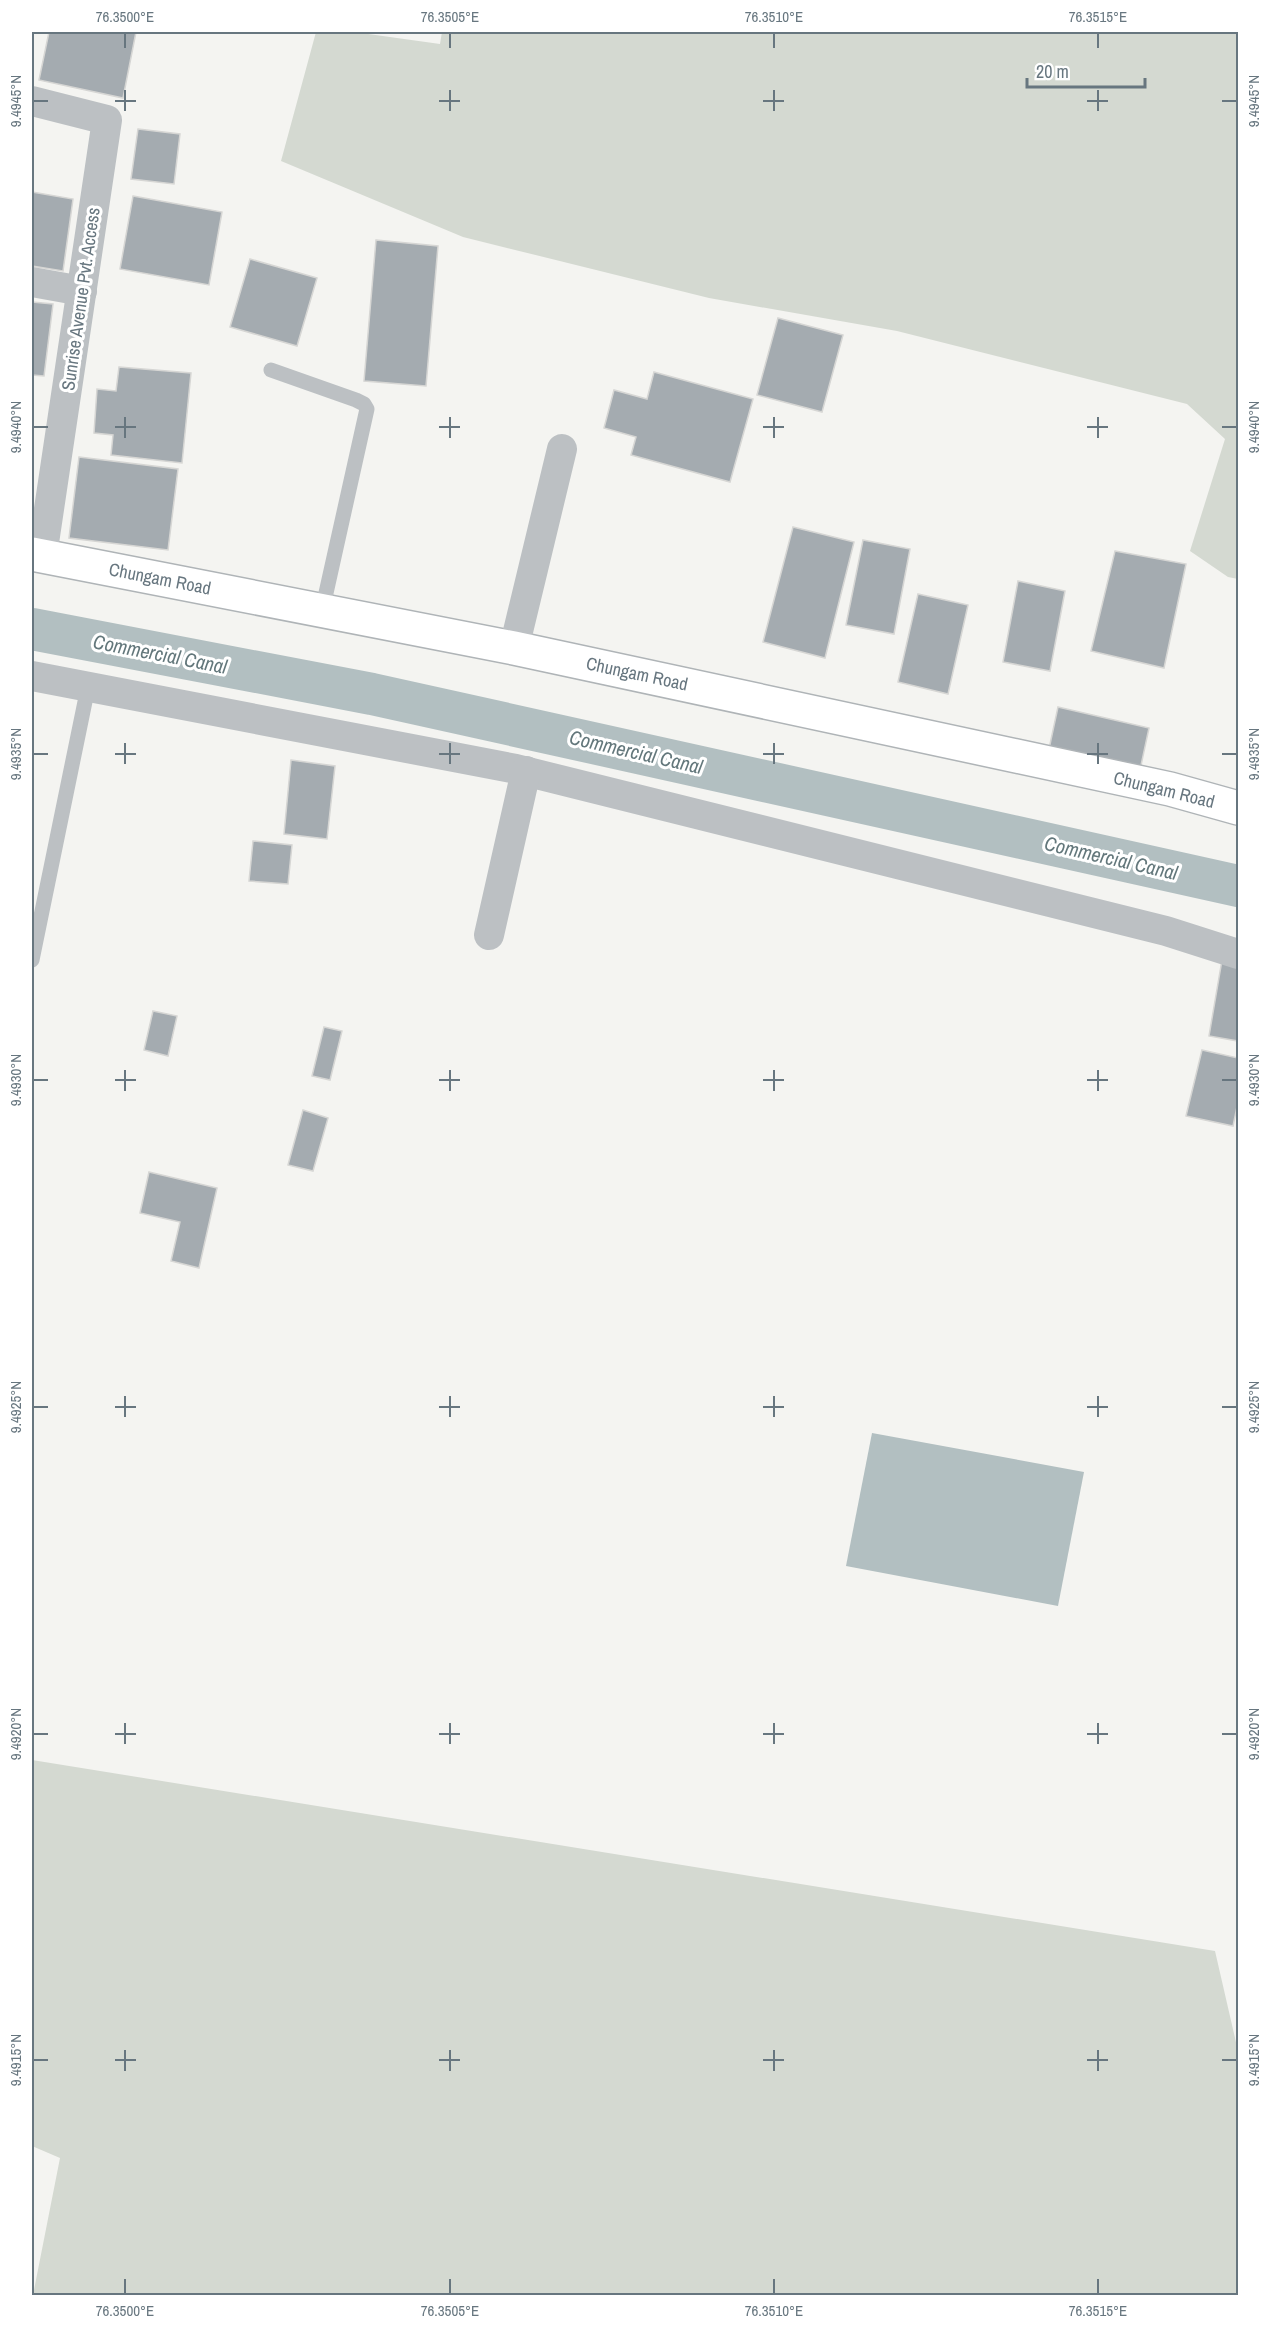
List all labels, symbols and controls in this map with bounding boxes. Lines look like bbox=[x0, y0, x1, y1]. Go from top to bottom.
text: 76.3500°E bbox=[96, 6, 154, 27]
text: 76.3505°E bbox=[421, 6, 479, 27]
text: 76.3510°E bbox=[745, 6, 803, 27]
text: 76.3515°E bbox=[1069, 6, 1127, 27]
scale bar bbox=[1027, 51, 1146, 89]
text: 20 m bbox=[1036, 59, 1069, 84]
text: 9.4945°N bbox=[5, 75, 26, 127]
text: 9.4945°N bbox=[1243, 75, 1264, 127]
street label: Sunrise Avenue Pvt. Access bbox=[55, 206, 106, 392]
text: 9.4940°N bbox=[5, 401, 26, 453]
text: 9.4940°N bbox=[1243, 401, 1264, 453]
street label: Chungam Road bbox=[107, 556, 213, 601]
water label: Commercial Canal bbox=[91, 627, 230, 680]
street label: Chungam Road bbox=[584, 651, 690, 696]
water label: Commercial Canal bbox=[567, 723, 706, 780]
text: 9.4935°N bbox=[5, 728, 26, 780]
text: 9.4935°N bbox=[1243, 728, 1264, 780]
street label: Chungam Road bbox=[1111, 765, 1217, 814]
water label: Commercial Canal bbox=[1042, 829, 1181, 886]
text: 9.4930°N bbox=[5, 1054, 26, 1106]
text: 9.4930°N bbox=[1243, 1054, 1264, 1106]
text: 9.4925°N bbox=[5, 1381, 26, 1433]
text: 9.4925°N bbox=[1243, 1381, 1264, 1433]
text: 9.4920°N bbox=[5, 1708, 26, 1760]
text: 9.4920°N bbox=[1243, 1708, 1264, 1760]
text: 9.4915°N bbox=[5, 2034, 26, 2086]
text: 9.4915°N bbox=[1243, 2034, 1264, 2086]
text: 76.3500°E bbox=[96, 2300, 154, 2321]
text: 76.3505°E bbox=[421, 2300, 479, 2321]
text: 76.3510°E bbox=[745, 2300, 803, 2321]
text: 76.3515°E bbox=[1069, 2300, 1127, 2321]

